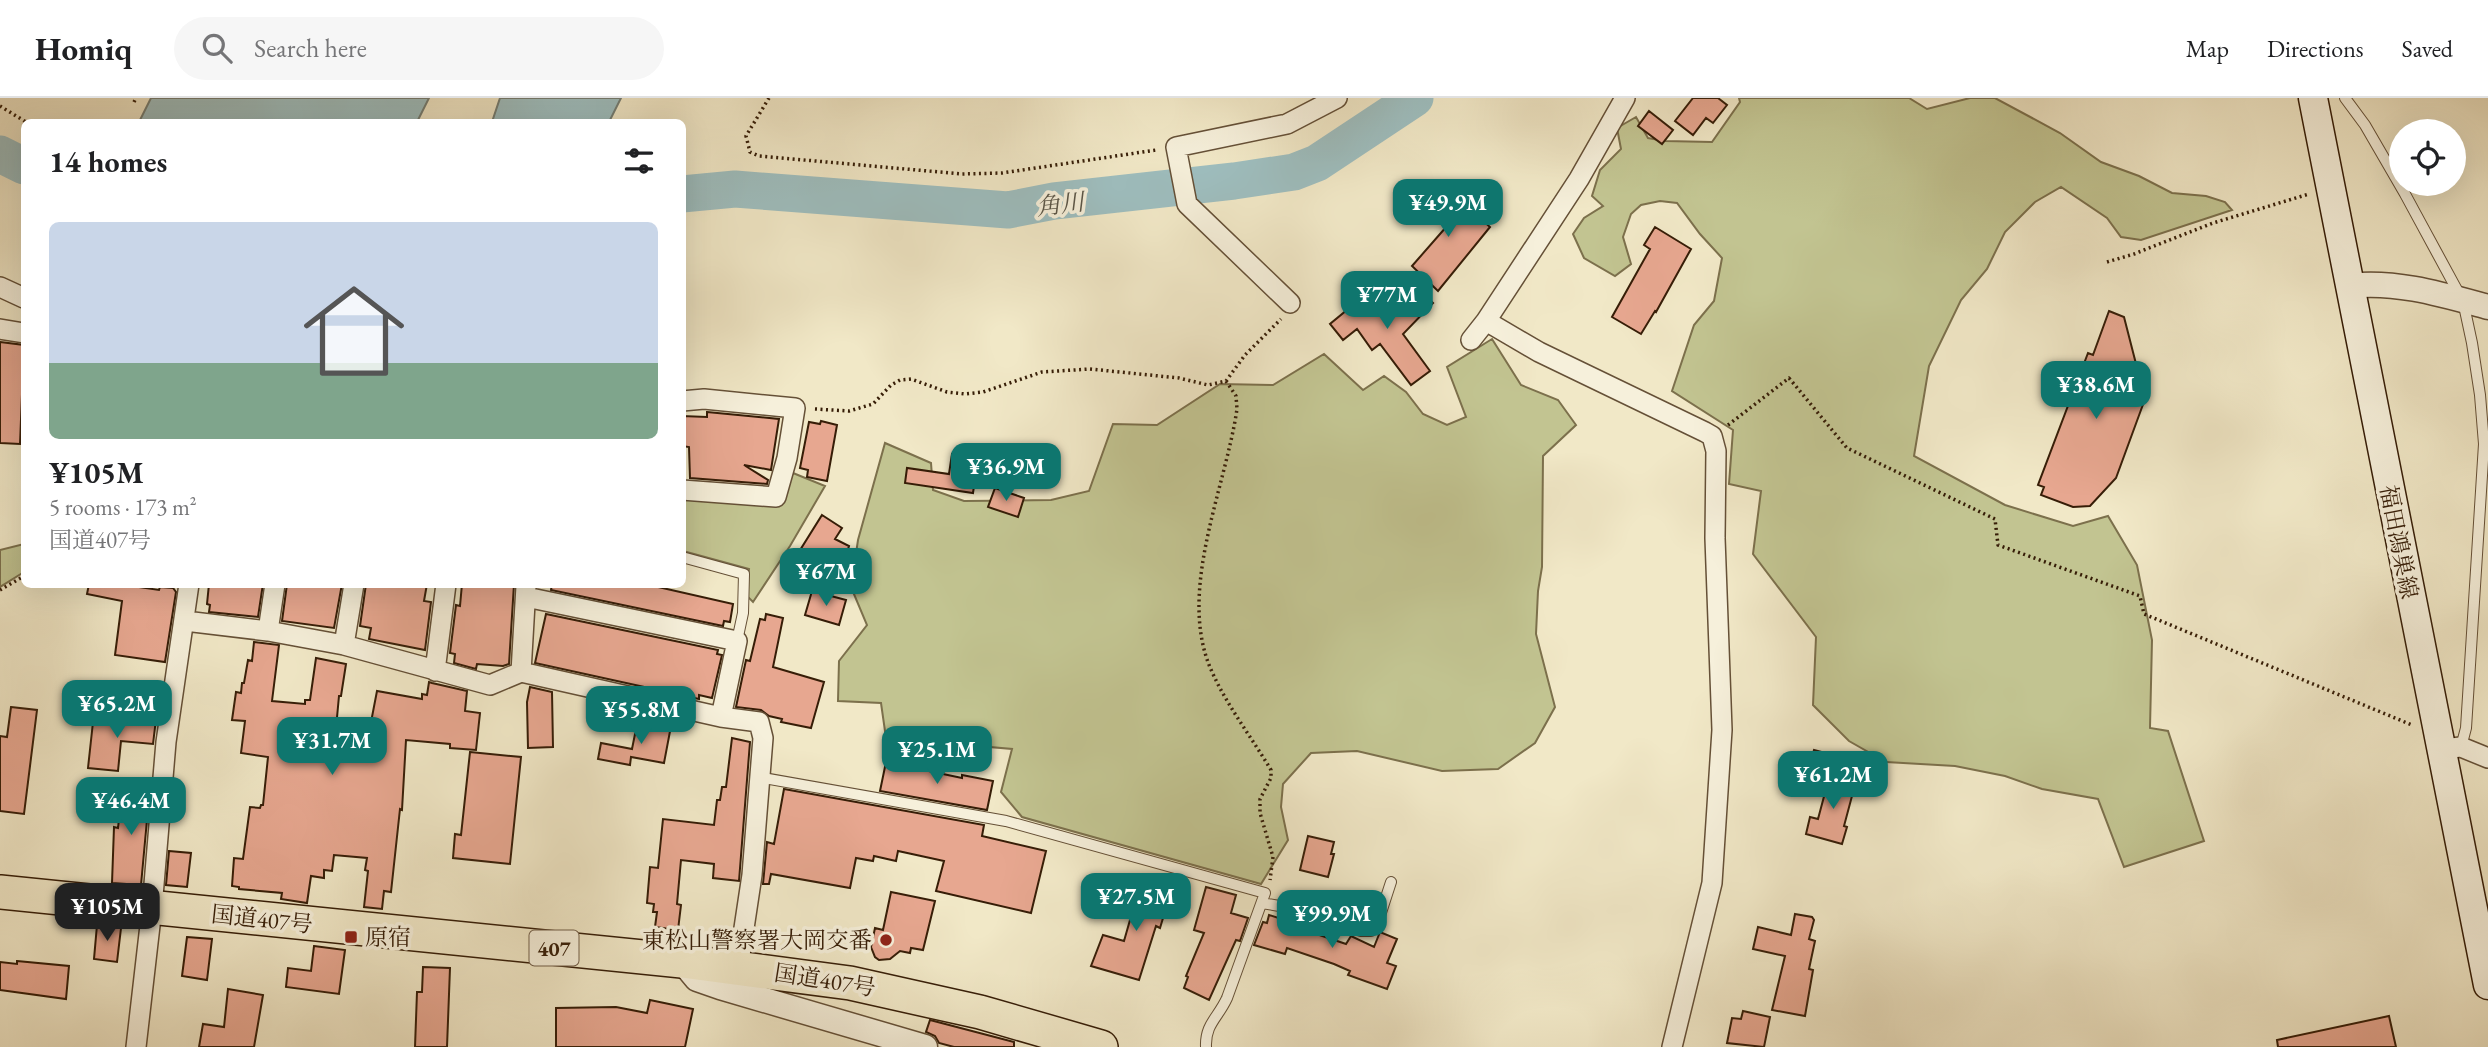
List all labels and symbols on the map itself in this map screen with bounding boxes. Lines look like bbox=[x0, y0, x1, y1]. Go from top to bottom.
pin: ¥49.9M bbox=[1391, 180, 1505, 239]
water label: 角川 bbox=[1034, 185, 1089, 222]
pin: ¥77M bbox=[1346, 272, 1428, 331]
pin: ¥38.6M bbox=[2039, 362, 2153, 421]
pin: ¥36.9M bbox=[949, 444, 1063, 503]
street label: 福田鴻巣線 bbox=[2373, 483, 2425, 601]
pin: ¥67M bbox=[785, 548, 867, 608]
pin: ¥65.2M bbox=[60, 680, 174, 740]
pin: ¥55.8M bbox=[584, 686, 698, 746]
pin: ¥31.7M bbox=[275, 718, 389, 777]
pin: ¥25.1M bbox=[880, 726, 994, 786]
pin: ¥61.2M bbox=[1776, 752, 1890, 811]
pin: ¥46.4M bbox=[74, 778, 188, 837]
pin: ¥27.5M bbox=[1079, 874, 1193, 933]
pin: ¥105M bbox=[58, 884, 156, 943]
pin: ¥99.9M bbox=[1275, 890, 1389, 950]
street label: 国道407号 bbox=[210, 899, 314, 939]
place label: 原宿 bbox=[365, 922, 411, 952]
place label: 東松山警察署大岡交番 bbox=[642, 925, 872, 955]
marker: 原宿 bbox=[343, 929, 359, 945]
road number: 407 bbox=[530, 930, 578, 966]
marker: 東松山警察署大岡交番 bbox=[878, 932, 894, 948]
street label: 国道407号 bbox=[772, 957, 878, 1003]

